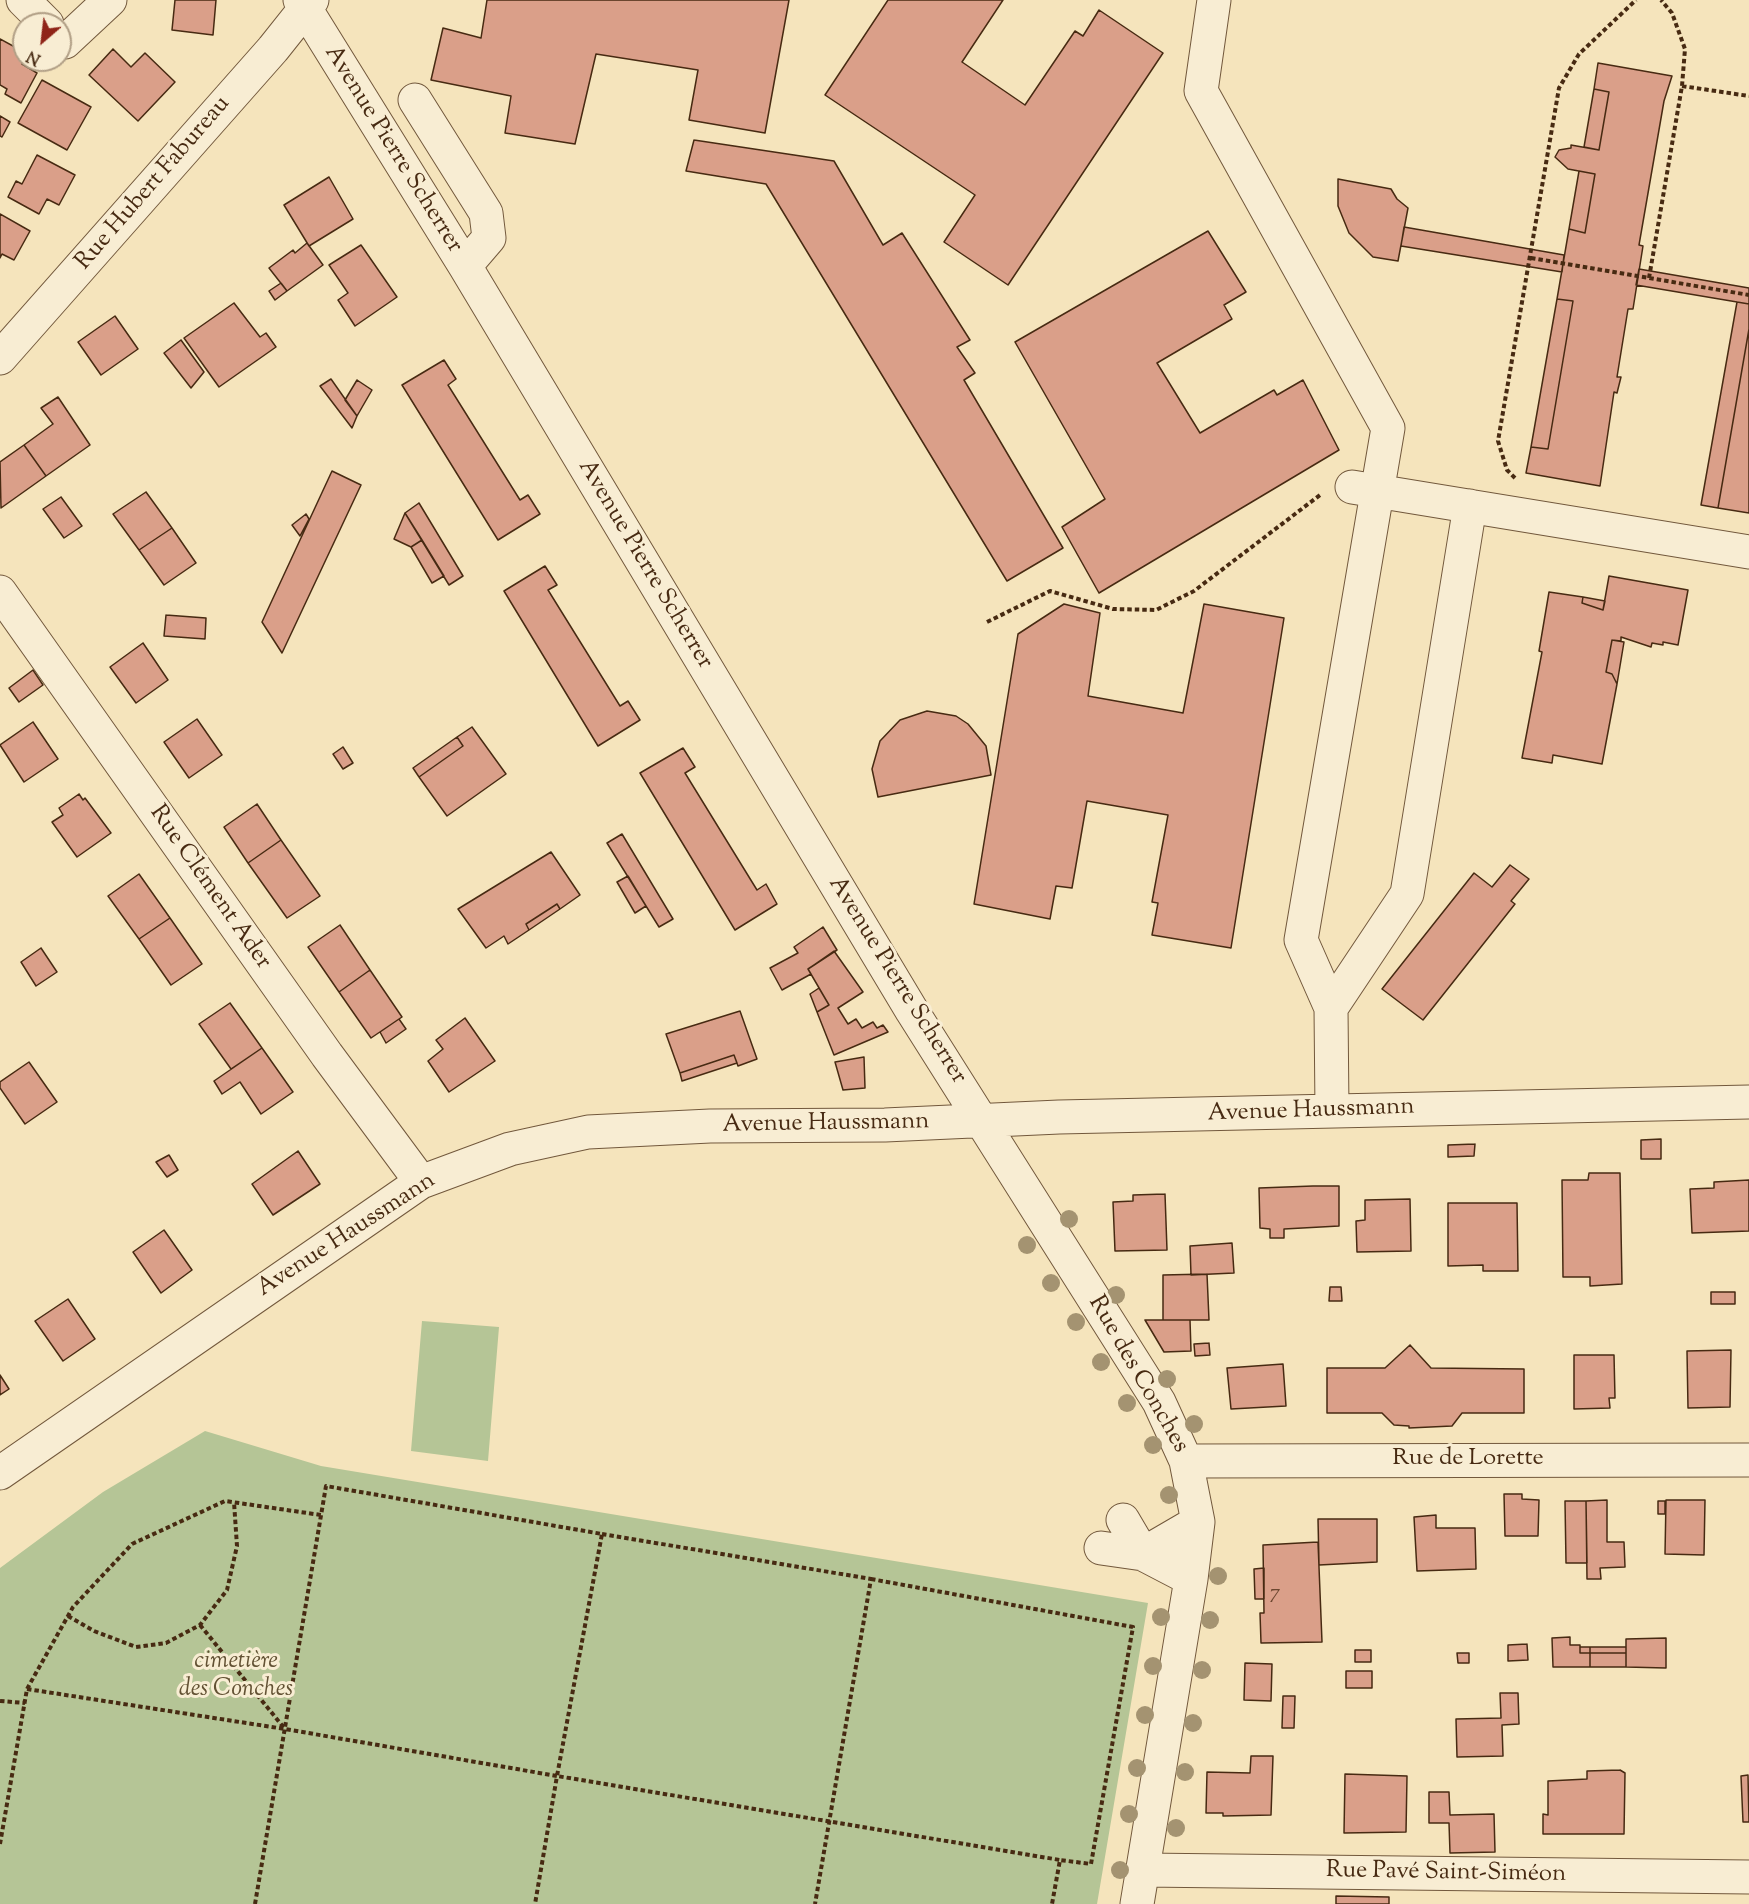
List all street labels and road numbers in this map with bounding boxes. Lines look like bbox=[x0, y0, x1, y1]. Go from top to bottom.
street label: Avenue Pierre Scherrer bbox=[316, 41, 468, 259]
street label: Rue Hubert Fabureau bbox=[71, 91, 237, 277]
street label: Avenue Pierre Scherrer bbox=[570, 455, 718, 675]
street label: Rue Clément Ader bbox=[142, 800, 276, 976]
street label: Avenue Pierre Scherrer bbox=[820, 872, 972, 1090]
street label: Avenue Haussmann bbox=[1207, 1094, 1415, 1130]
street label: Avenue Haussmann bbox=[722, 1109, 930, 1141]
street label: Avenue Haussmann bbox=[252, 1168, 442, 1304]
street label: Rue des Conches bbox=[1080, 1291, 1194, 1459]
street label: Rue de Lorette bbox=[1392, 1446, 1544, 1474]
street label: Rue Pavé Saint-Siméon bbox=[1326, 1858, 1566, 1890]

